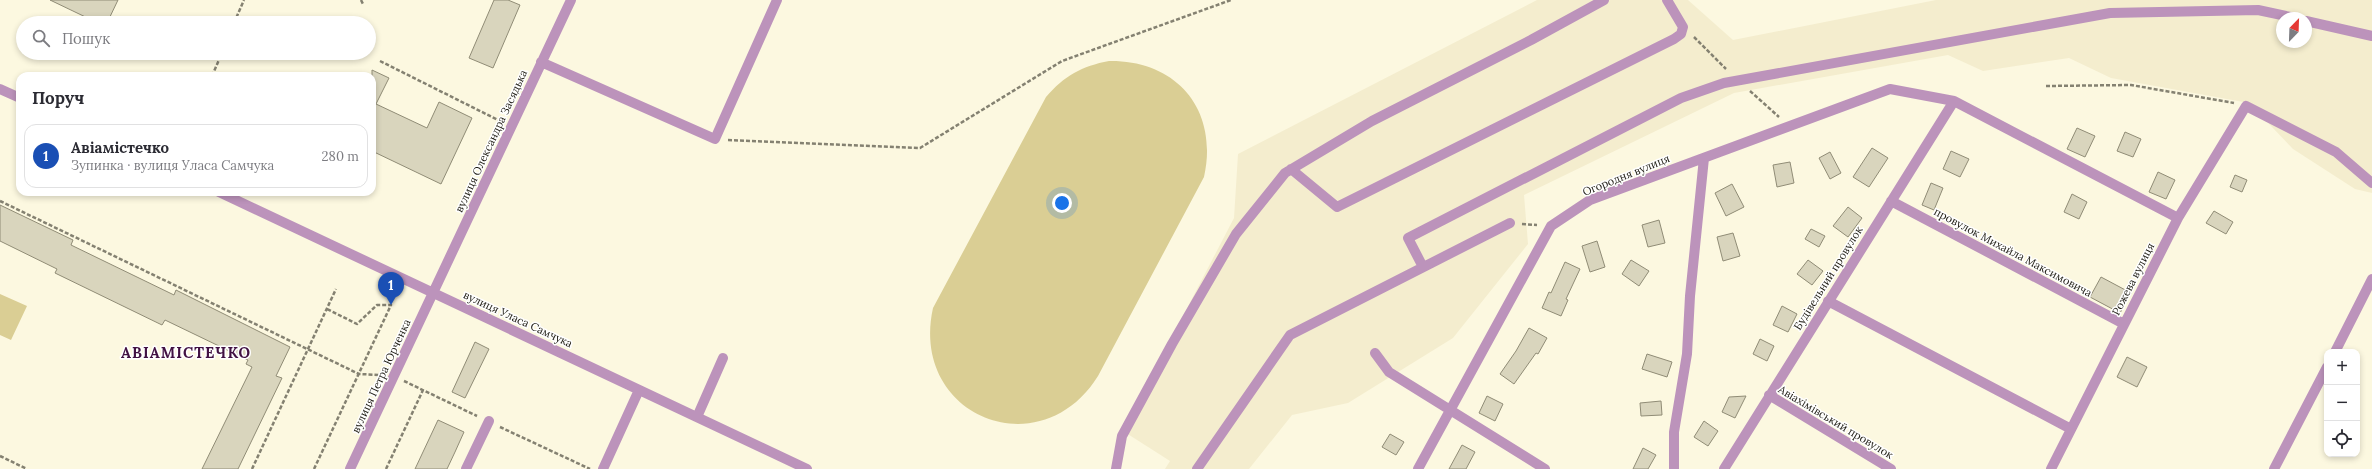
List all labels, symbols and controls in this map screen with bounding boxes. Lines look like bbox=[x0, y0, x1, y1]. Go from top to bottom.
north arrow bbox=[2276, 12, 2312, 48]
search box bbox=[16, 16, 376, 60]
icon: search bbox=[30, 27, 52, 49]
text: Пошук bbox=[62, 29, 110, 48]
street label: вулиця Олександра Засядька bbox=[452, 67, 530, 214]
text: Поруч bbox=[32, 87, 84, 109]
text: Авіамістечко bbox=[71, 138, 169, 157]
text: 1 bbox=[43, 148, 49, 165]
text: 280 m bbox=[322, 148, 359, 165]
street label: Огородня вулиця bbox=[1580, 151, 1672, 199]
text: Зупинка · вулиця Уласа Самчука bbox=[71, 157, 274, 174]
your location bbox=[1052, 193, 1072, 213]
street label: провулок Михайла Максимовича bbox=[1932, 204, 2095, 300]
street label: Будівельний провулок bbox=[1790, 223, 1866, 332]
street label: Рожева вулиця bbox=[2109, 240, 2157, 318]
pin: 1 bbox=[378, 272, 404, 305]
street label: вулиця Уласа Самчука bbox=[461, 288, 575, 351]
street label: вулиця Петра Юрченка bbox=[348, 316, 414, 435]
district label: АВІАМІСТЕЧКО bbox=[121, 343, 251, 362]
map controls bbox=[2324, 349, 2360, 457]
button: + bbox=[2324, 349, 2360, 385]
street label: Авіахімівський провулок bbox=[1775, 382, 1896, 462]
button: − bbox=[2324, 385, 2360, 421]
button: locate bbox=[2324, 421, 2360, 457]

